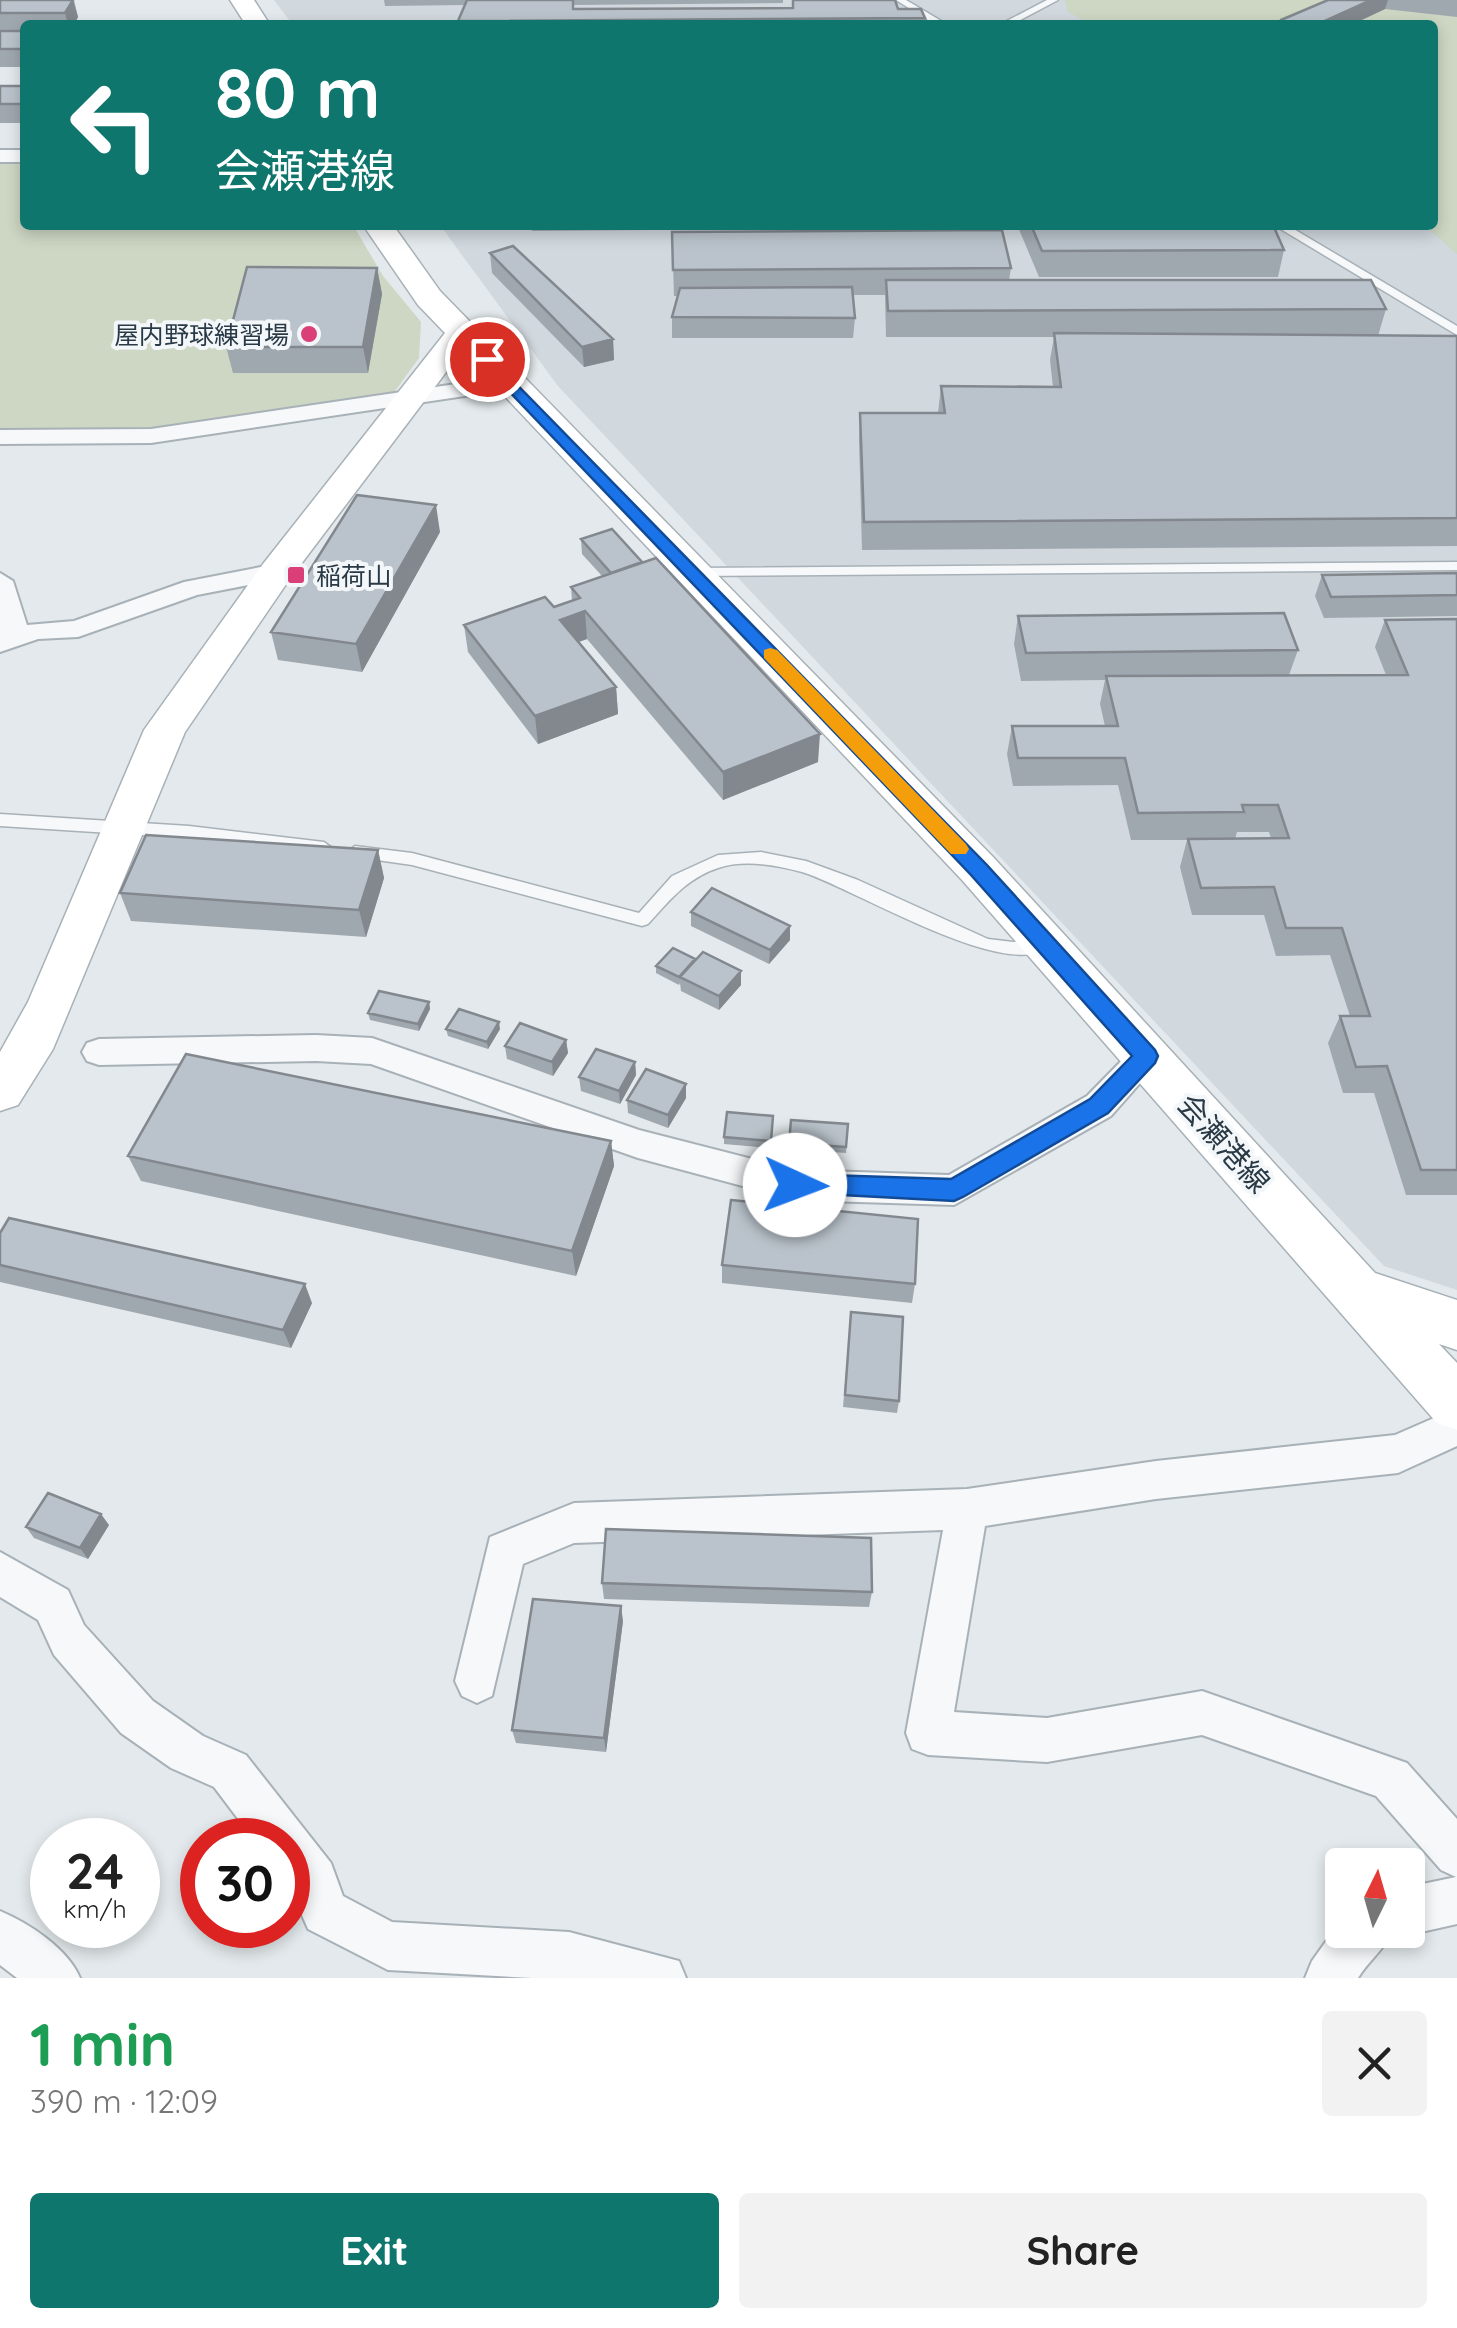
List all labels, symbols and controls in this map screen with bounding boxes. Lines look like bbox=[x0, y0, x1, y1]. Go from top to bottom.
text: 80 m bbox=[215, 48, 380, 136]
icon: left bbox=[50, 60, 180, 190]
text: 会瀬港線 bbox=[215, 142, 395, 198]
pin bbox=[445, 317, 530, 402]
place label: 屋内野球練習場 bbox=[114, 319, 289, 350]
marker: 屋内野球練習場 bbox=[298, 323, 320, 345]
icon: arrive bbox=[460, 332, 515, 387]
place label: 稲荷山 bbox=[316, 560, 391, 591]
marker: 稲荷山 bbox=[285, 564, 307, 586]
street label: 会瀬港線 bbox=[1170, 1086, 1278, 1200]
position arrow bbox=[743, 1133, 847, 1237]
speed limit sign: 30 bbox=[180, 1818, 310, 1948]
text: 24 bbox=[66, 1839, 124, 1902]
north arrow bbox=[1325, 1848, 1425, 1948]
map controls bbox=[1325, 1848, 1425, 1948]
text: km/h bbox=[63, 1893, 127, 1924]
text: 1 min bbox=[30, 2006, 175, 2081]
button: close bbox=[1322, 2011, 1427, 2116]
text: 390 m · 12:09 bbox=[30, 2081, 218, 2121]
button: Exit bbox=[30, 2193, 719, 2308]
button: Share bbox=[739, 2193, 1427, 2308]

